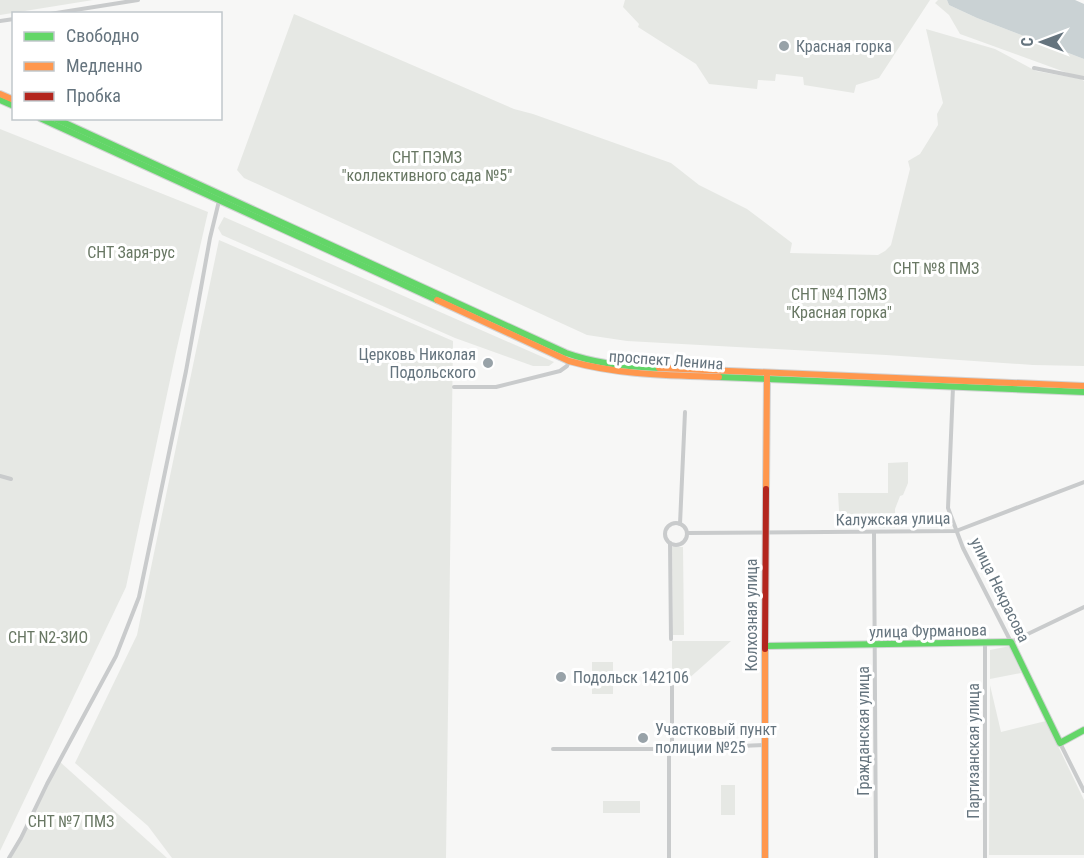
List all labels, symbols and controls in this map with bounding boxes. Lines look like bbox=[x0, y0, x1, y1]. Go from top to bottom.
legend bbox=[12, 12, 222, 120]
north arrow bbox=[1012, 12, 1072, 72]
text: Свободно bbox=[66, 25, 139, 46]
place label: Красная горка bbox=[796, 37, 892, 56]
text: С bbox=[1018, 37, 1037, 47]
marker: Красная горка bbox=[777, 39, 791, 53]
text: Медленно bbox=[66, 55, 143, 76]
text: Пробка bbox=[66, 85, 121, 106]
park label: СНТ ПЭМЗ "коллективного сада №5" bbox=[342, 148, 512, 185]
park label: СНТ Заря-рус bbox=[87, 243, 175, 262]
park label: СНТ №8 ПМЗ bbox=[893, 259, 979, 278]
park label: СНТ №4 ПЭМЗ "Красная горка" bbox=[786, 285, 892, 322]
place label: Церковь Николая Подольского bbox=[358, 345, 476, 382]
street label: проспект Ленина bbox=[608, 347, 724, 373]
marker: Церковь Николая Подольского bbox=[481, 356, 495, 370]
street label: Калужская улица bbox=[835, 509, 951, 529]
street label: улица Некрасова bbox=[966, 535, 1034, 645]
street label: Колхозная улица bbox=[742, 559, 761, 671]
street label: улица Фурманова bbox=[869, 620, 987, 642]
park label: СНТ N2-ЗИО bbox=[8, 628, 88, 647]
street label: Гражданская улица bbox=[854, 666, 873, 796]
place label: Подольск 142106 bbox=[573, 668, 689, 687]
marker: Подольск 142106 bbox=[554, 670, 568, 684]
street label: Партизанская улица bbox=[964, 683, 983, 819]
place label: Участковый пункт полиции №25 bbox=[655, 720, 777, 757]
marker: Участковый пункт полиции №25 bbox=[636, 731, 650, 745]
park label: СНТ №7 ПМЗ bbox=[28, 812, 114, 831]

